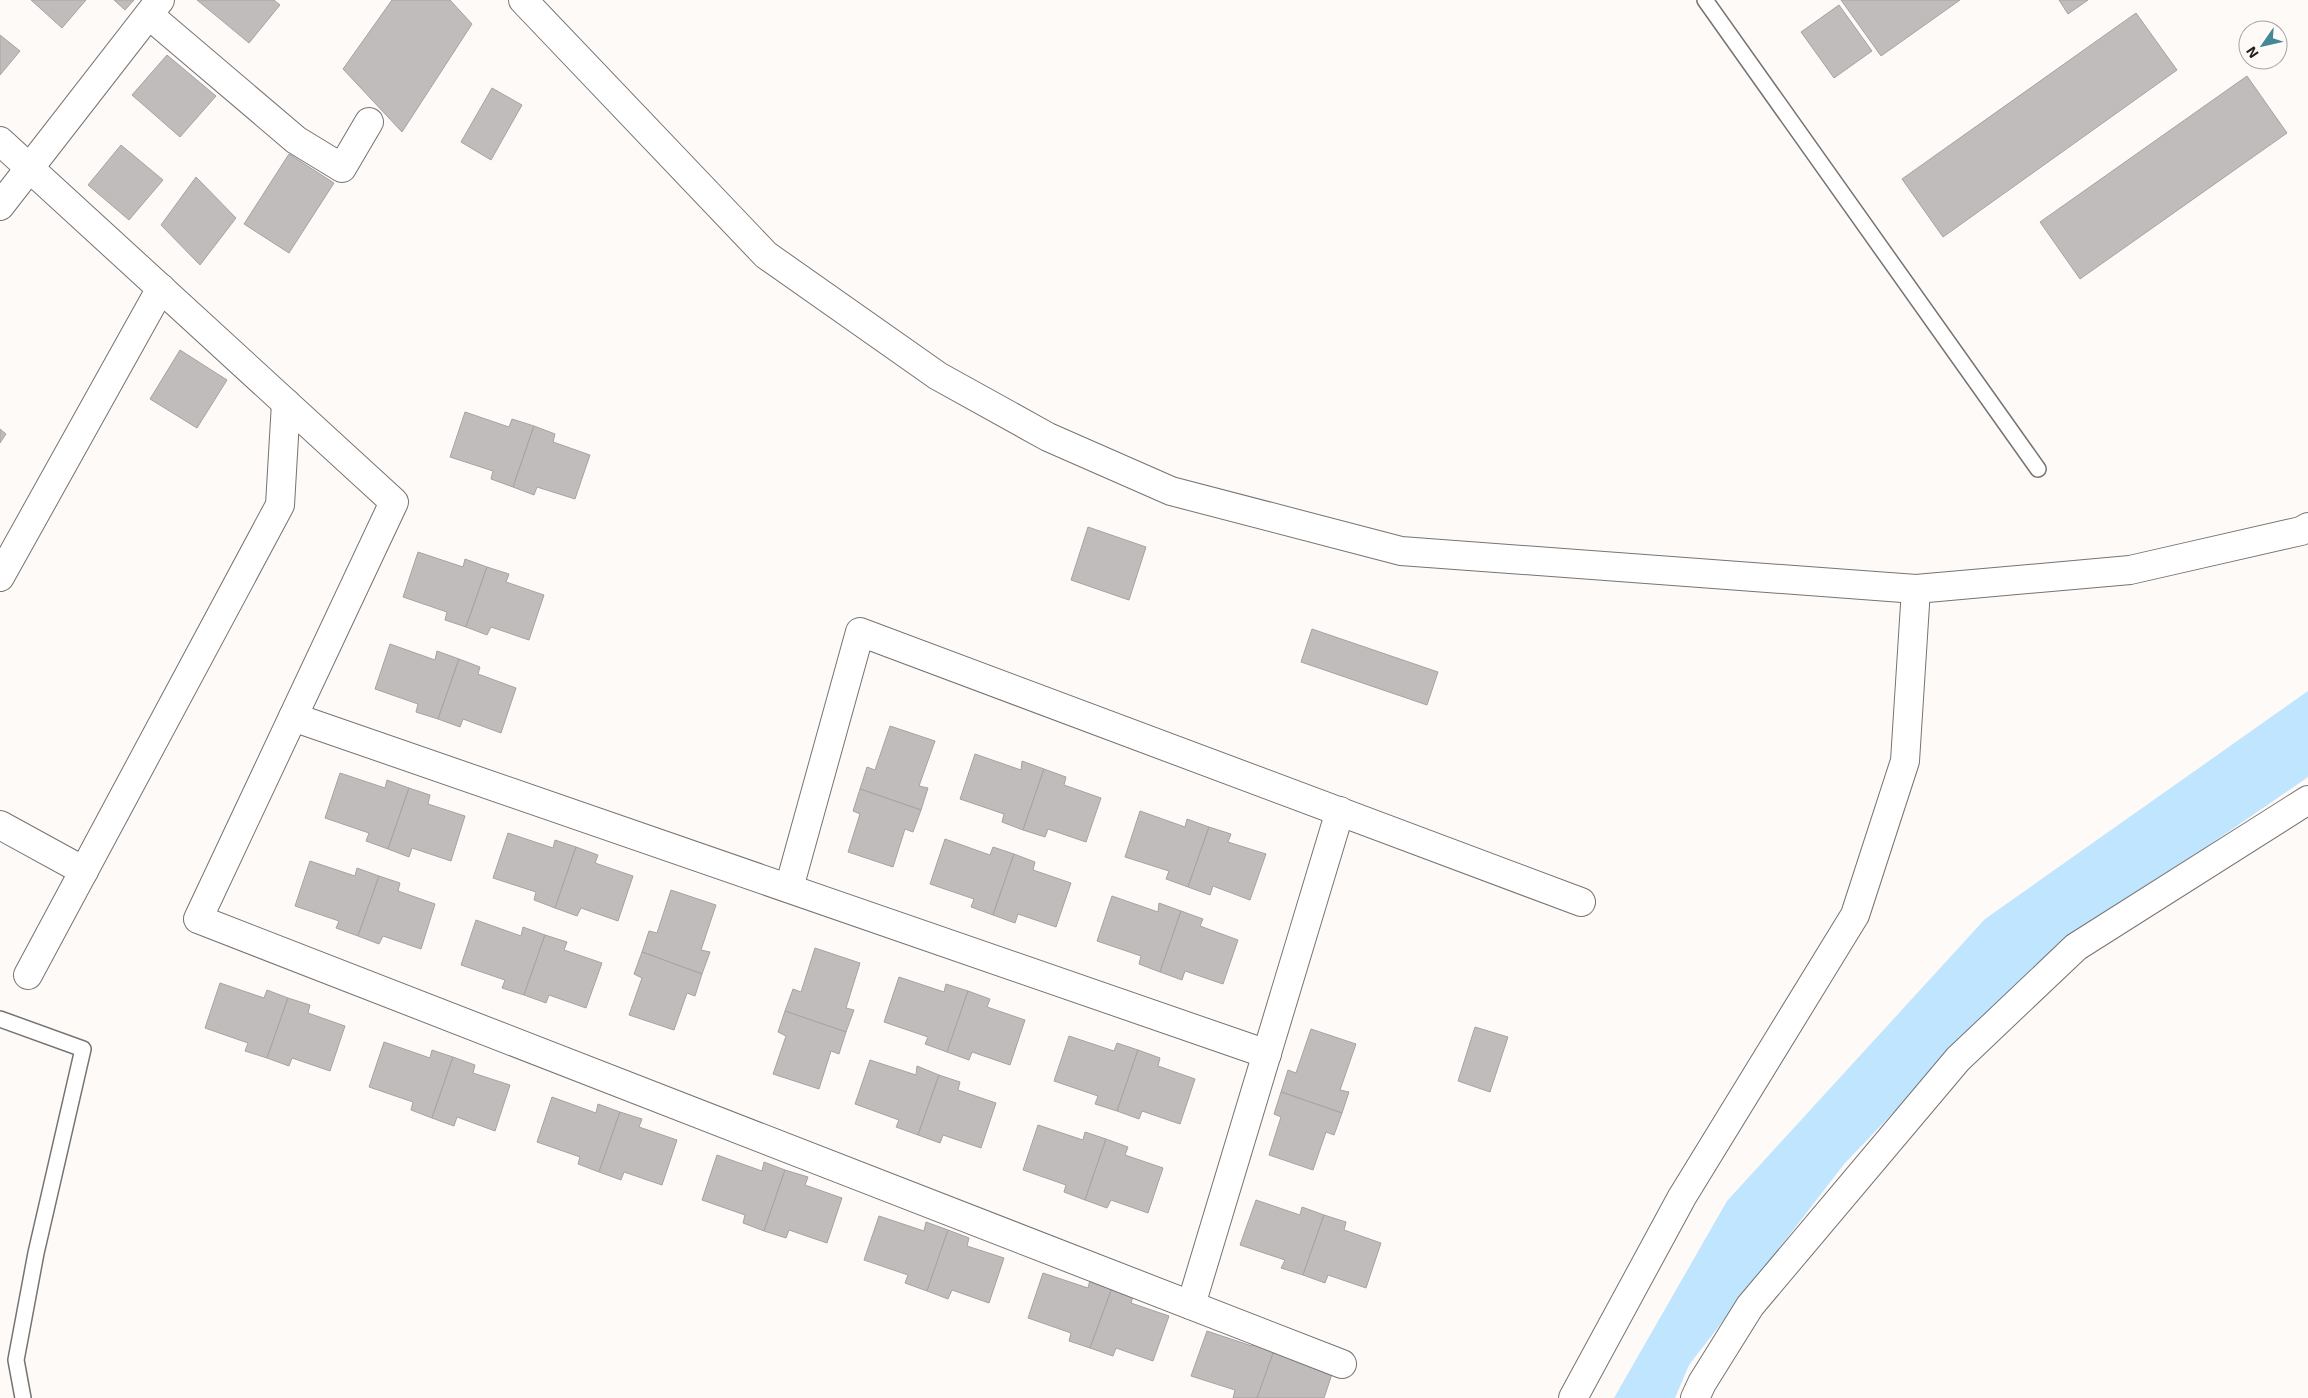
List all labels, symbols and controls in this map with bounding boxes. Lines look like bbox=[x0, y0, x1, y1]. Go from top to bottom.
north arrow bbox=[2238, 20, 2288, 70]
text: N bbox=[2242, 44, 2262, 61]

